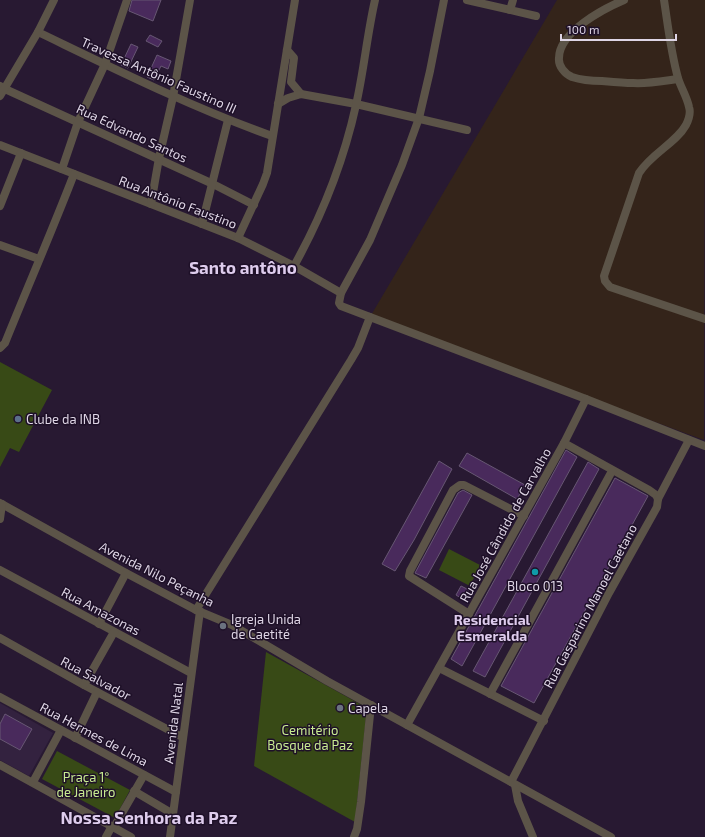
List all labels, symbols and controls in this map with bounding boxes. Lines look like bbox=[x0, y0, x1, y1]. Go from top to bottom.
scale bar bbox=[561, 16, 676, 42]
text: 100 m bbox=[567, 22, 599, 36]
street label: Travessa Antônio Faustino III bbox=[79, 33, 239, 117]
street label: Rua Edvando Santos bbox=[74, 100, 190, 166]
street label: Rua Antônio Faustino bbox=[117, 172, 239, 232]
district label: Santo antôno bbox=[189, 257, 297, 277]
place label: Clube da INB bbox=[26, 411, 100, 427]
marker: Clube da INB bbox=[13, 414, 23, 424]
street label: Rua José Cândido de Carvalho bbox=[456, 445, 554, 605]
street label: Rua Gasparino Manoel Caetano bbox=[540, 521, 640, 691]
street label: Avenida Nilo Peçanha bbox=[96, 538, 217, 611]
marker: Bloco 013 bbox=[530, 567, 540, 577]
place label: Bloco 013 bbox=[507, 578, 563, 594]
street label: Rua Amazonas bbox=[59, 583, 143, 639]
place label: Igreja Unida de Caetité bbox=[231, 611, 301, 642]
district label: Residencial Esmeralda bbox=[454, 611, 531, 644]
marker: Igreja Unida de Caetité bbox=[218, 621, 228, 631]
street label: Rua Salvador bbox=[58, 653, 134, 703]
street label: Avenida Natal bbox=[160, 681, 186, 765]
street label: Rua Hermes de Lima bbox=[37, 699, 151, 769]
place label: Capela bbox=[348, 700, 388, 716]
marker: Capela bbox=[335, 703, 345, 713]
park label: Cemitério Bosque da Paz bbox=[267, 722, 353, 753]
park label: Praça 1° de Janeiro bbox=[57, 769, 115, 800]
district label: Nossa Senhora da Paz bbox=[61, 807, 237, 827]

